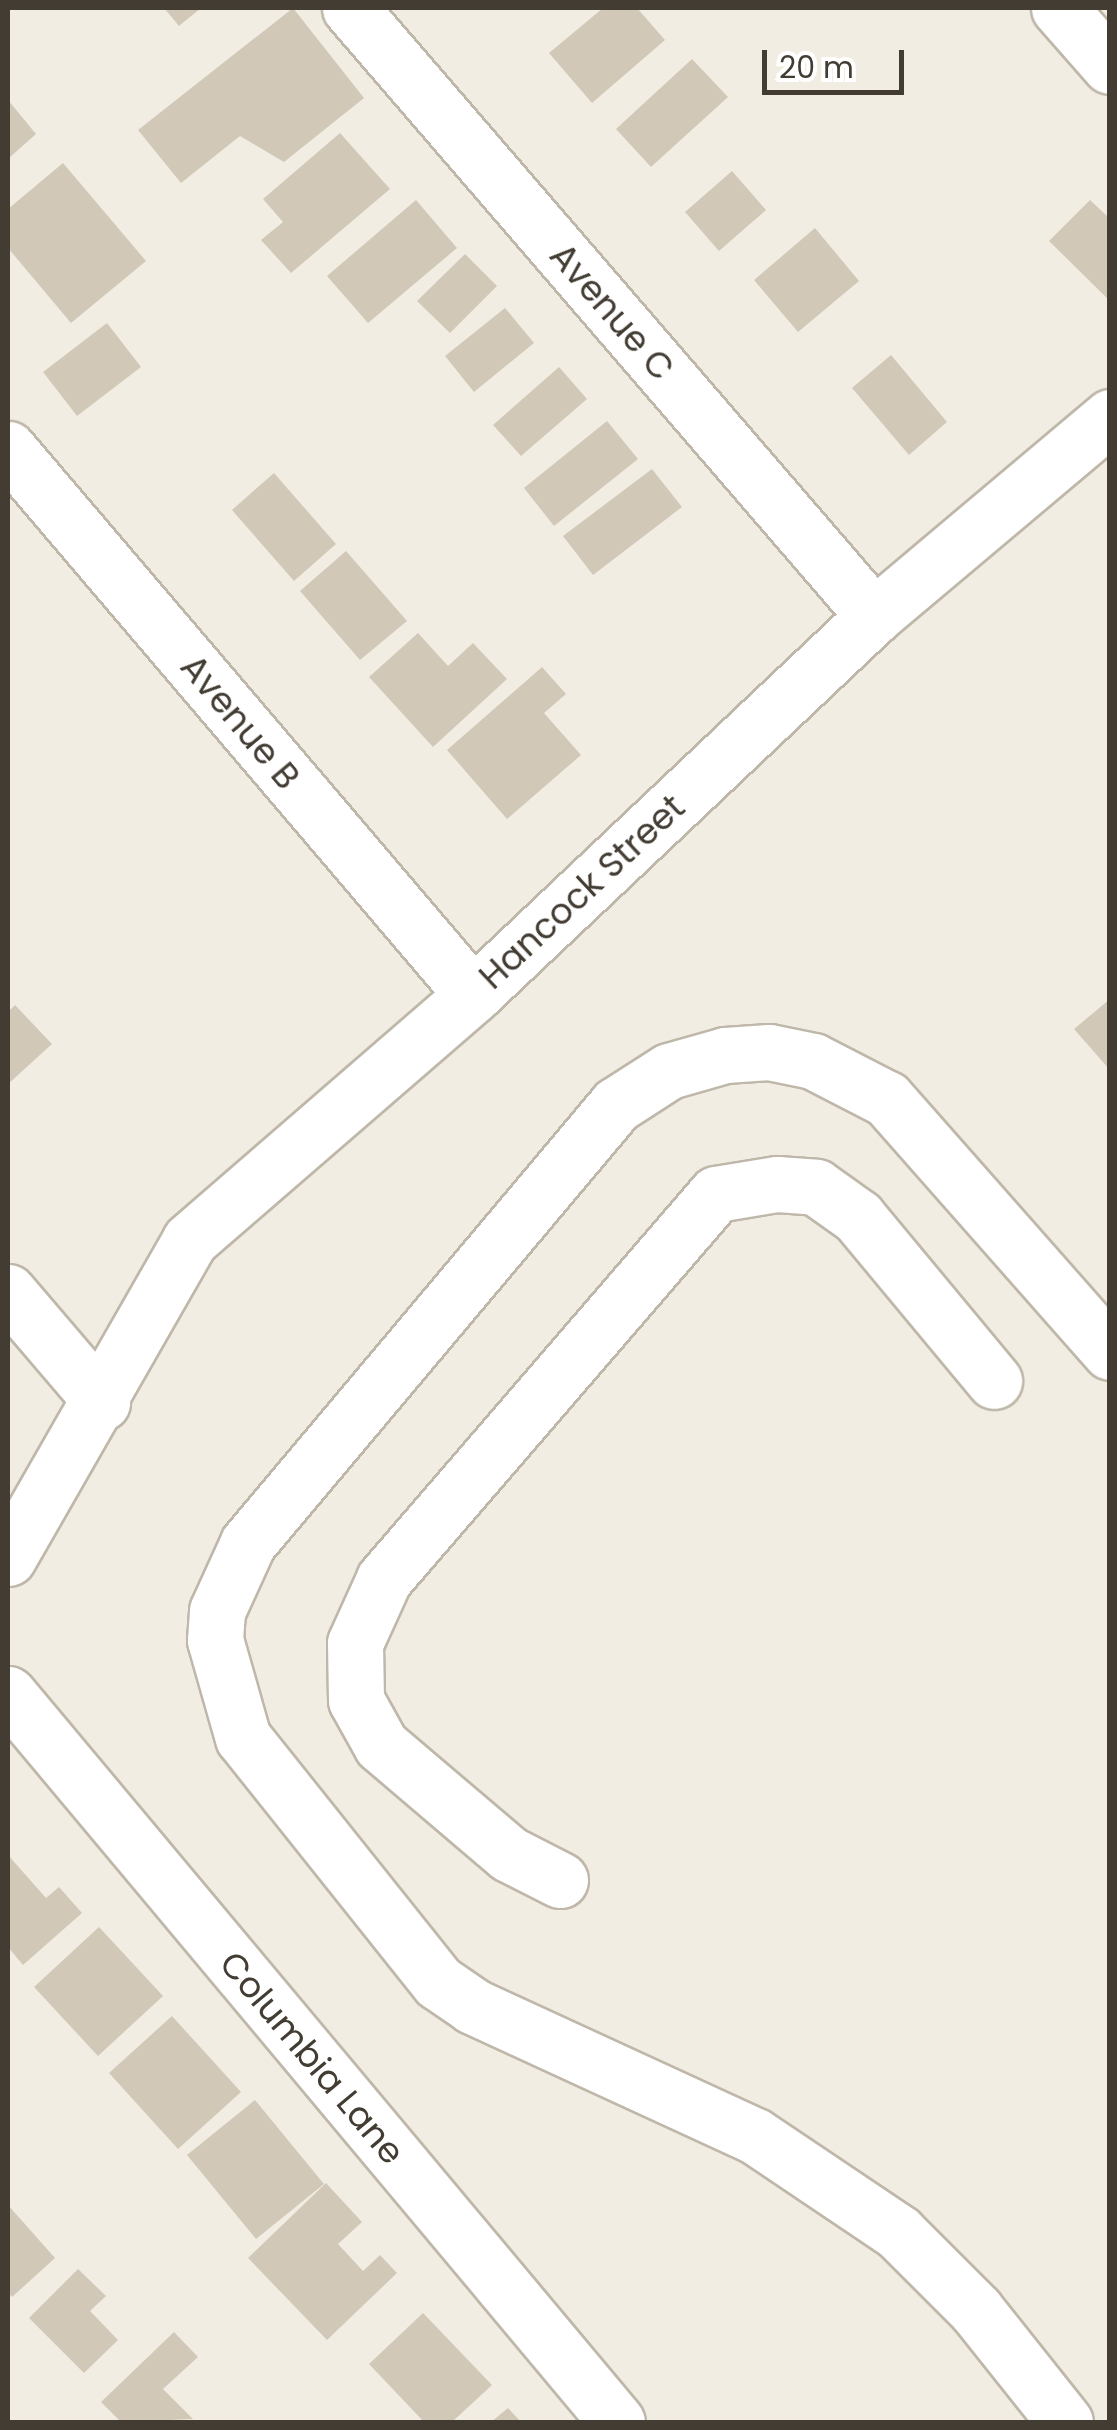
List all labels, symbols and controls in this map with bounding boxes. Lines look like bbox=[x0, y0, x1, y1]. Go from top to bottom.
scale bar bbox=[767, 30, 910, 92]
text: 20 m bbox=[779, 46, 854, 89]
street label: Avenue C bbox=[541, 235, 683, 389]
street label: Avenue B bbox=[172, 646, 308, 798]
street label: Hancock Street bbox=[471, 786, 693, 998]
street label: Columbia Lane bbox=[211, 1943, 413, 2173]

